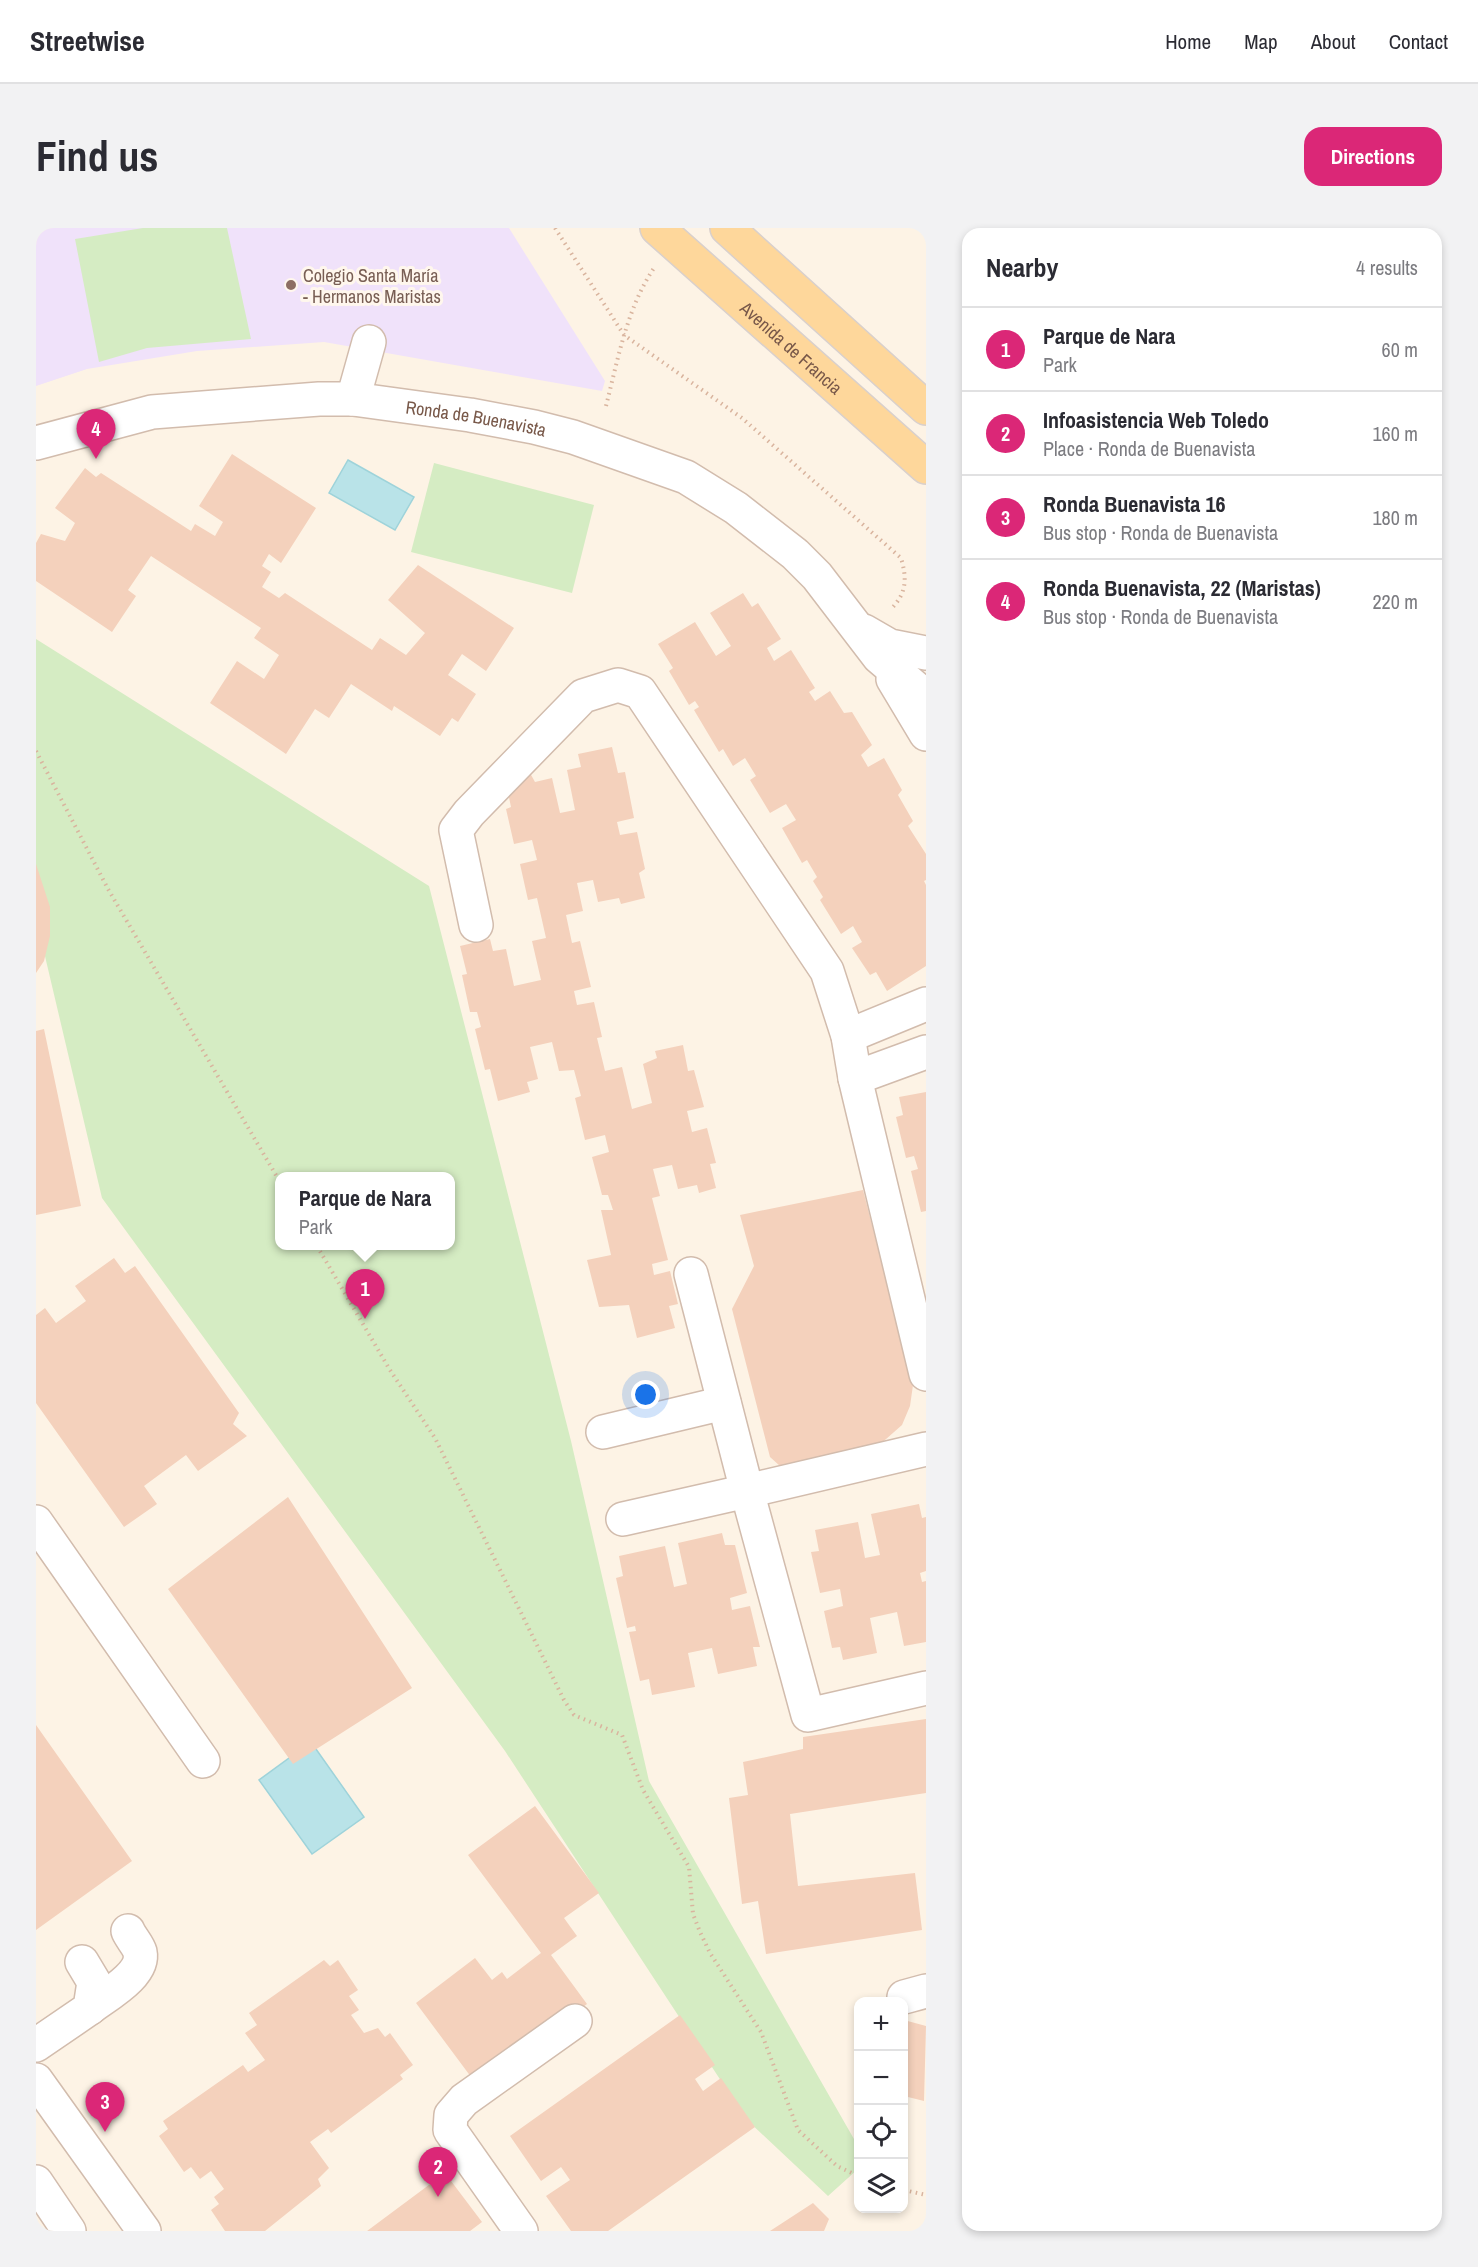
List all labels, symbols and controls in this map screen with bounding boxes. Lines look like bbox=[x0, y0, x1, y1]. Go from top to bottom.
text: Streetwise bbox=[30, 22, 145, 60]
text: Home bbox=[1165, 27, 1211, 56]
text: Map bbox=[1244, 27, 1278, 56]
text: About bbox=[1311, 27, 1356, 56]
text: Contact bbox=[1389, 27, 1448, 56]
button: Directions bbox=[1304, 127, 1442, 186]
text: Find us bbox=[36, 128, 158, 184]
text: Nearby bbox=[986, 250, 1058, 285]
text: 4 results bbox=[1356, 254, 1418, 281]
place label: Colegio Santa María - Hermanos Maristas bbox=[303, 263, 441, 309]
marker: Colegio Santa María - Hermanos Maristas bbox=[284, 278, 298, 292]
street label: Avenida de Francia bbox=[734, 295, 848, 400]
text: Parque de Nara bbox=[1043, 321, 1175, 351]
text: 1 bbox=[1001, 336, 1010, 363]
text: 60 m bbox=[1382, 336, 1418, 363]
text: Park bbox=[1043, 351, 1077, 378]
street label: Ronda de Buenavista bbox=[404, 394, 549, 442]
text: Infoasistencia Web Toledo bbox=[1043, 405, 1269, 435]
pin: 4 bbox=[76, 410, 116, 459]
text: 2 bbox=[1001, 420, 1010, 447]
text: 160 m bbox=[1372, 420, 1418, 447]
text: Place · Ronda de Buenavista bbox=[1043, 435, 1255, 462]
text: Ronda Buenavista 16 bbox=[1043, 489, 1225, 519]
text: 3 bbox=[1001, 504, 1010, 531]
text: 180 m bbox=[1372, 504, 1418, 531]
text: Bus stop · Ronda de Buenavista bbox=[1043, 519, 1278, 546]
text: Ronda Buenavista, 22 (Maristas) bbox=[1043, 573, 1321, 603]
text: 4 bbox=[1001, 588, 1010, 615]
text: 220 m bbox=[1372, 588, 1418, 615]
text: Bus stop · Ronda de Buenavista bbox=[1043, 603, 1278, 630]
popup bbox=[275, 1172, 455, 1250]
text: Parque de Nara bbox=[299, 1183, 431, 1213]
text: Park bbox=[299, 1213, 333, 1240]
pin: 1 bbox=[346, 1270, 384, 1319]
your location bbox=[631, 1380, 660, 1409]
map controls bbox=[854, 1997, 908, 2213]
button: + bbox=[854, 1997, 908, 2051]
button: − bbox=[854, 2051, 908, 2105]
pin: 3 bbox=[86, 2082, 124, 2132]
button: locate bbox=[854, 2105, 908, 2159]
pin: 2 bbox=[418, 2148, 458, 2197]
button: layers bbox=[854, 2159, 908, 2213]

